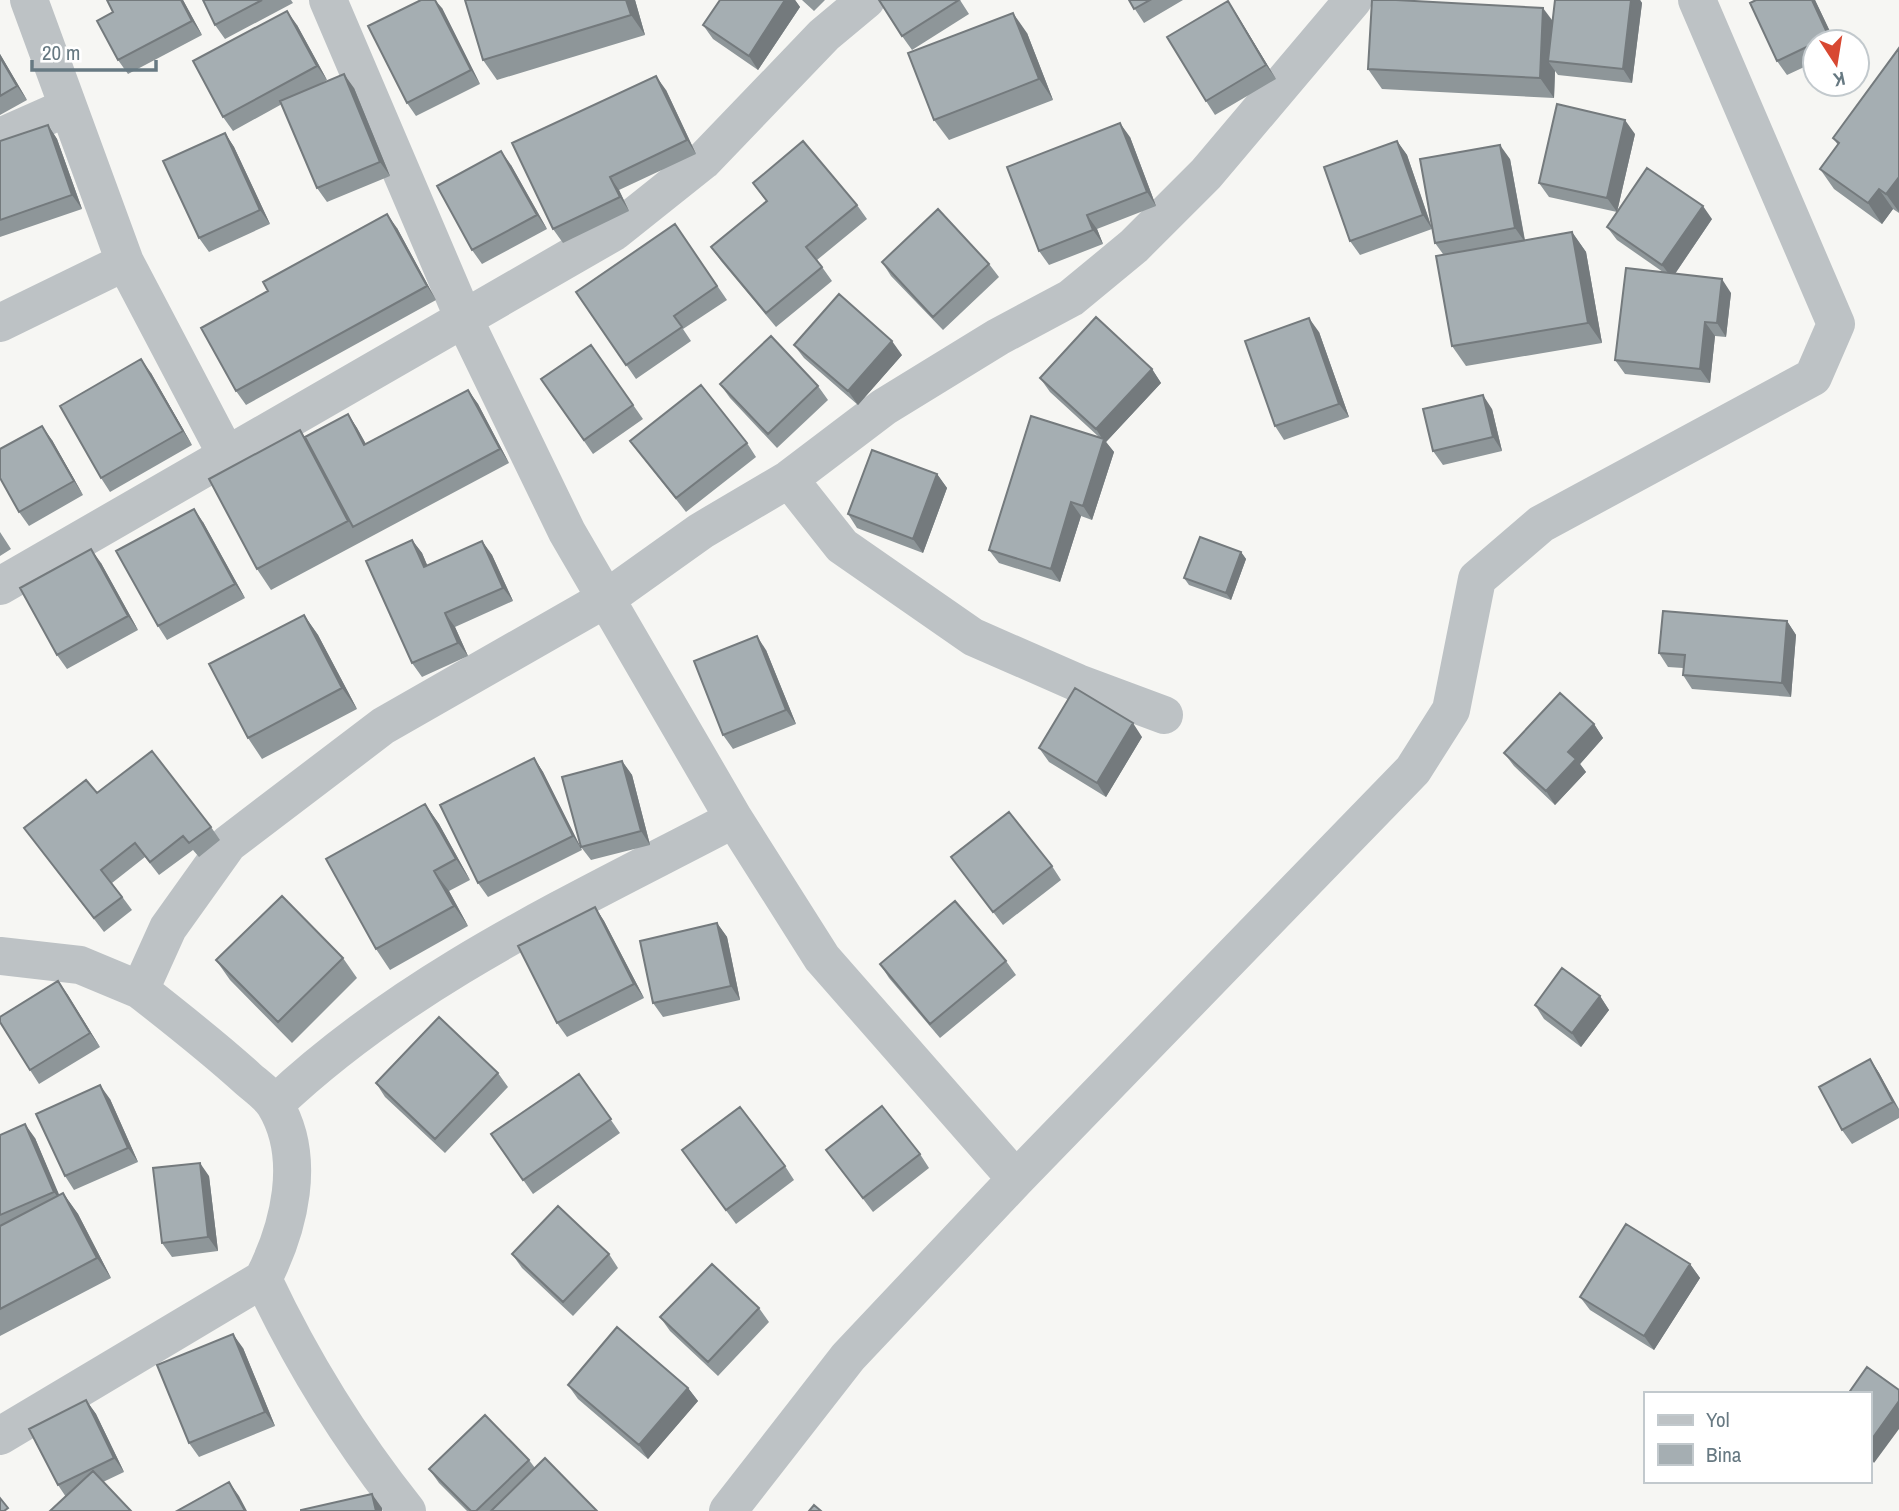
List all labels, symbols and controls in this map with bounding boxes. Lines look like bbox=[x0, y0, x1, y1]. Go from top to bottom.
scale bar bbox=[32, 28, 156, 72]
north arrow bbox=[1801, 28, 1871, 98]
text: 20 m bbox=[42, 38, 80, 67]
text: K bbox=[1831, 66, 1848, 94]
legend bbox=[1644, 1392, 1871, 1483]
text: Yol bbox=[1706, 1405, 1730, 1434]
text: Bina bbox=[1706, 1440, 1742, 1469]

